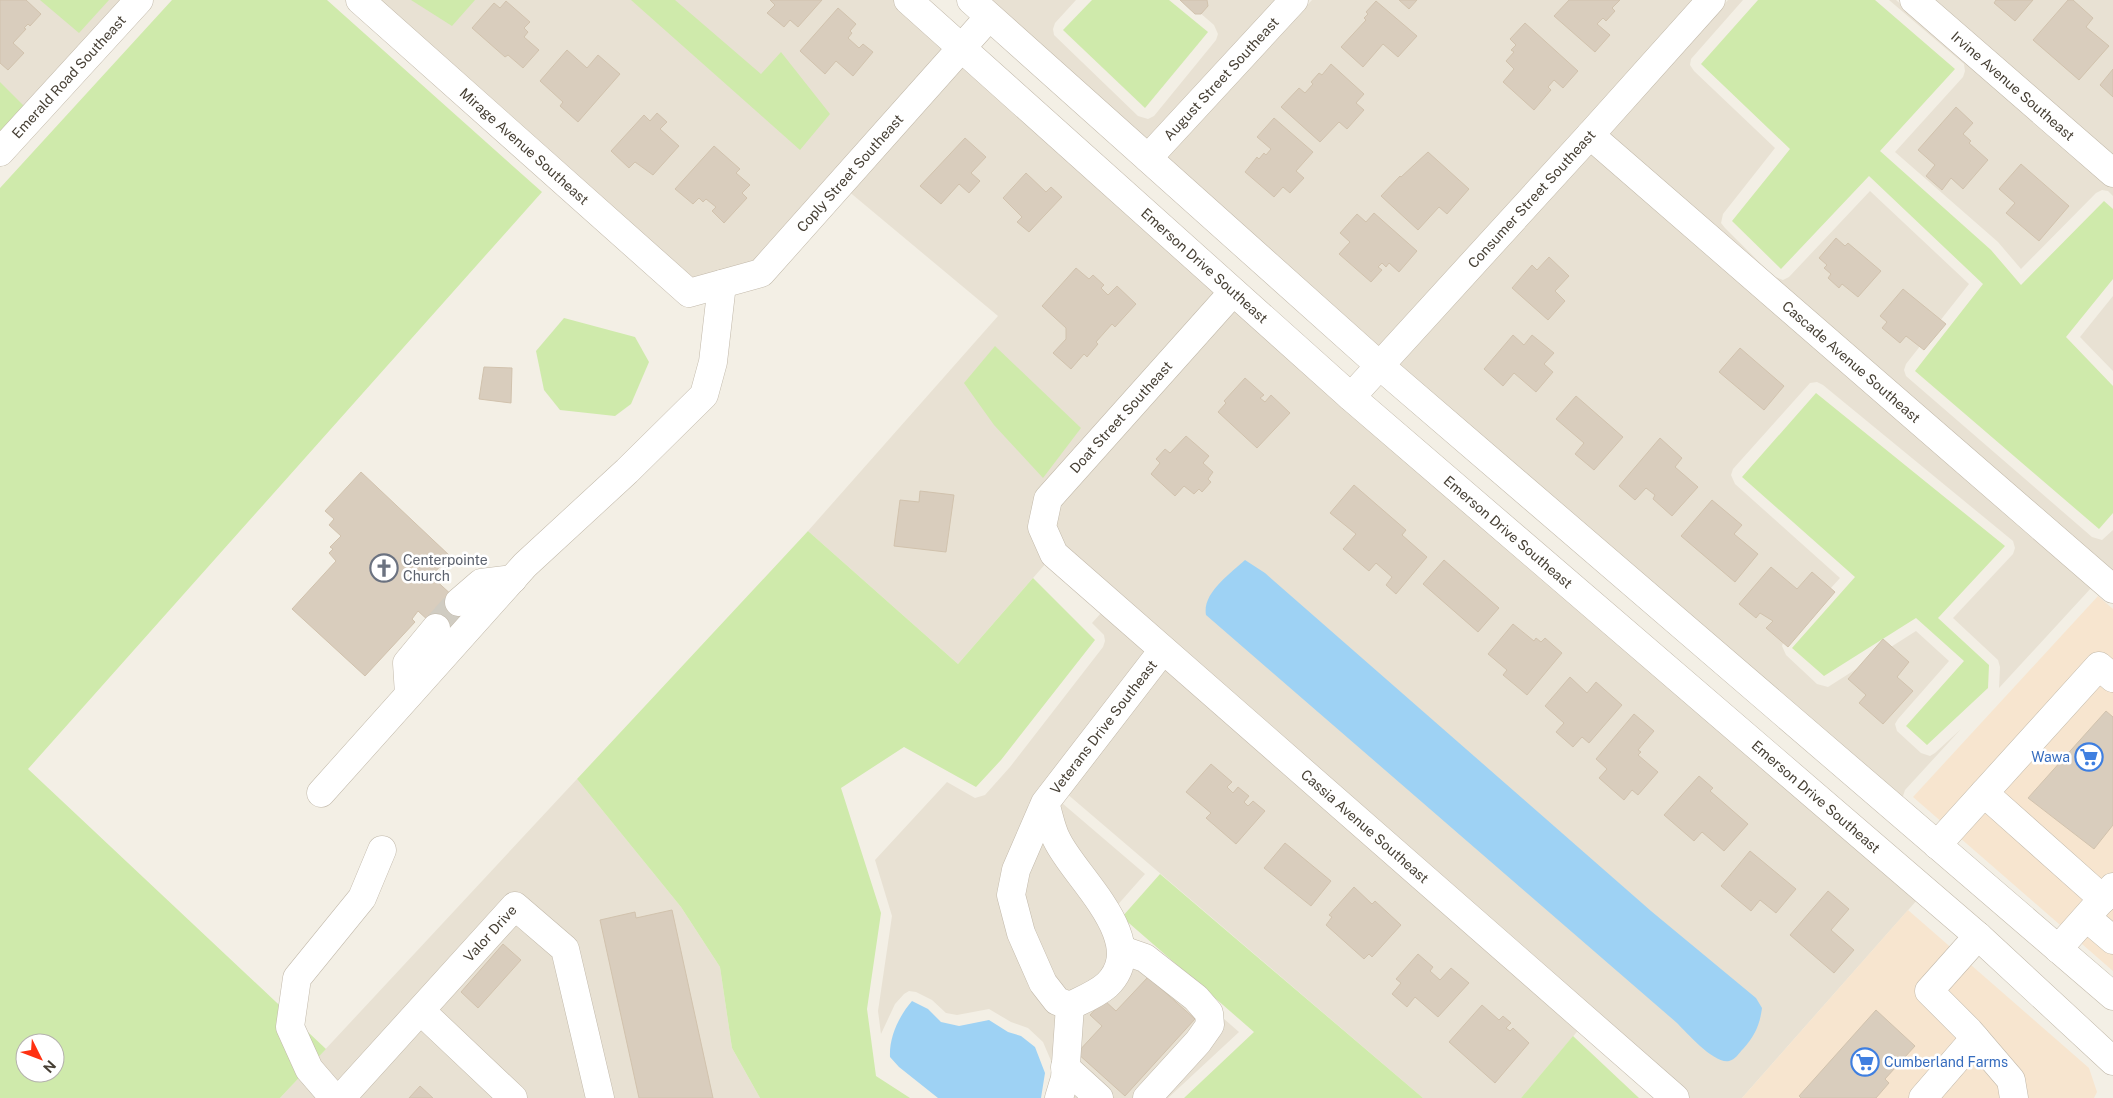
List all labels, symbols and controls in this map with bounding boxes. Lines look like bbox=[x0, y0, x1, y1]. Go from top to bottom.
street label: Emerald Road Southeast bbox=[9, 12, 129, 141]
street label: August Street Southeast bbox=[1161, 14, 1282, 143]
street label: Irvine Avenue Southeast bbox=[1948, 28, 2078, 144]
street label: Mirage Avenue Southeast bbox=[457, 85, 592, 208]
street label: Coply Street Southeast bbox=[793, 111, 906, 235]
street label: Consumer Street Southeast bbox=[1465, 127, 1599, 271]
street label: Emerson Drive Southeast bbox=[1138, 205, 1271, 326]
street label: Cascade Avenue Southeast bbox=[1779, 298, 1924, 426]
street label: Doat Street Southeast bbox=[1067, 358, 1175, 476]
street label: Emerson Drive Southeast bbox=[1441, 472, 1576, 592]
place label: Centerpointe Church bbox=[403, 552, 488, 584]
church icon: Centerpointe Church bbox=[369, 553, 399, 583]
street label: Veterans Drive Southeast bbox=[1047, 657, 1160, 797]
street label: Emerson Drive Southeast bbox=[1748, 737, 1883, 856]
supermarket icon: Wawa bbox=[2074, 742, 2104, 772]
place label: Wawa bbox=[2031, 749, 2070, 765]
street label: Cassia Avenue Southeast bbox=[1298, 766, 1432, 886]
street label: Valor Drive bbox=[460, 902, 520, 965]
north arrow bbox=[15, 1033, 65, 1083]
supermarket icon: Cumberland Farms bbox=[1850, 1047, 1880, 1077]
place label: Cumberland Farms bbox=[1884, 1054, 2008, 1070]
text: N bbox=[40, 1057, 59, 1076]

